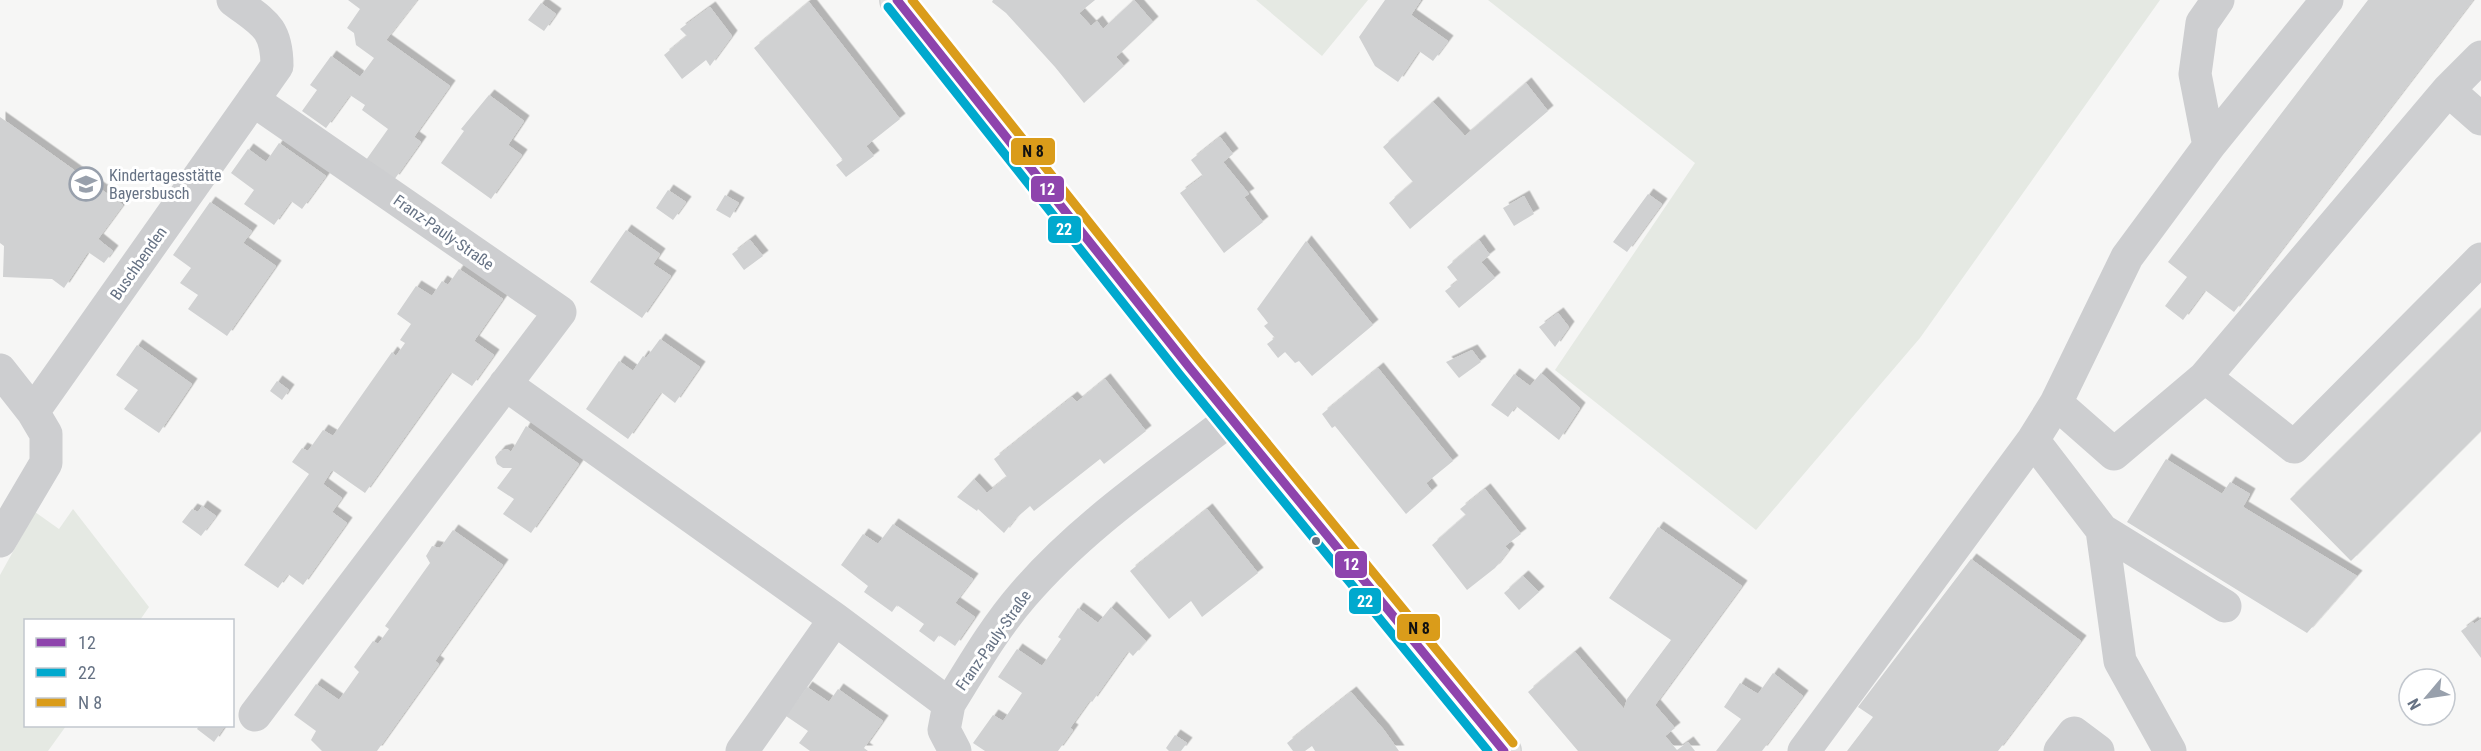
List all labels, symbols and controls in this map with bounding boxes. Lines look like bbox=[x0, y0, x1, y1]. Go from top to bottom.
line badge: N 8 bbox=[1010, 137, 1056, 166]
text: N 8 bbox=[1022, 142, 1044, 161]
school or university icon: Kindertagesstätte Bayersbusch bbox=[68, 166, 104, 202]
place label: Kindertagesstätte Bayersbusch bbox=[109, 166, 222, 203]
line badge: 12 bbox=[1030, 175, 1065, 203]
text: 12 bbox=[1039, 180, 1055, 199]
street label: Franz-Pauly-Straße bbox=[390, 191, 498, 274]
line badge: 22 bbox=[1047, 215, 1082, 244]
text: 22 bbox=[1056, 220, 1072, 239]
street label: Buschbenden bbox=[106, 223, 171, 304]
unlabelled marker bbox=[1310, 535, 1322, 547]
line badge: 12 bbox=[1334, 550, 1368, 579]
text: 12 bbox=[1343, 555, 1359, 574]
street label: Franz-Pauly-Straße bbox=[952, 586, 1035, 694]
line badge: 22 bbox=[1348, 587, 1382, 615]
text: 22 bbox=[1357, 592, 1373, 611]
line badge: N 8 bbox=[1396, 613, 1441, 642]
legend bbox=[24, 619, 234, 727]
text: N 8 bbox=[1408, 619, 1430, 638]
text: 12 bbox=[78, 632, 96, 653]
text: 22 bbox=[78, 662, 96, 683]
north arrow bbox=[2397, 667, 2457, 727]
text: N 8 bbox=[78, 692, 102, 713]
text: N bbox=[2404, 695, 2425, 713]

